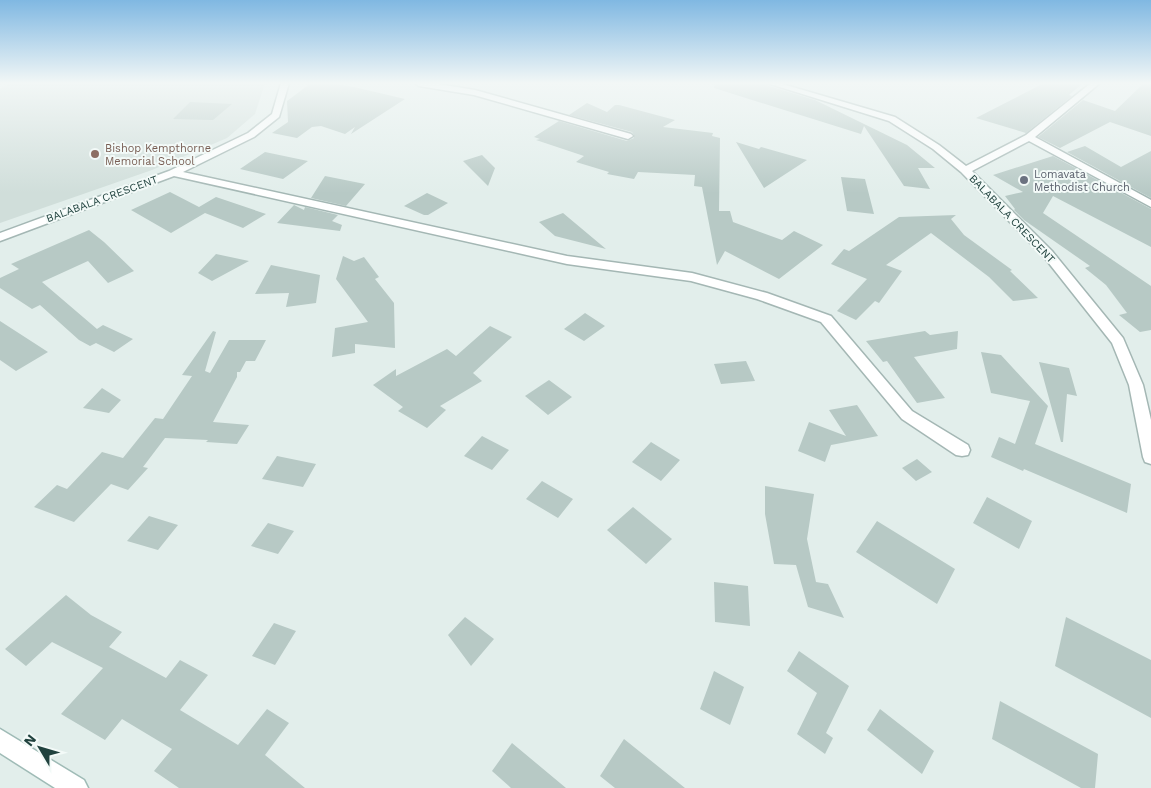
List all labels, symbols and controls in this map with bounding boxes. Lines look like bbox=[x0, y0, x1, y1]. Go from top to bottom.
place label: Bishop Kempthorne Memorial School bbox=[105, 142, 211, 168]
marker: Bishop Kempthorne Memorial School bbox=[89, 148, 101, 160]
place label: Lomavata Methodist Church bbox=[1034, 168, 1130, 194]
street label: BALABALA CRESCENT bbox=[966, 172, 1058, 266]
street label: BALABALA CRESCENT bbox=[44, 173, 160, 225]
marker: Lomavata Methodist Church bbox=[1018, 174, 1030, 186]
north arrow bbox=[15, 723, 65, 773]
text: N bbox=[20, 731, 39, 749]

